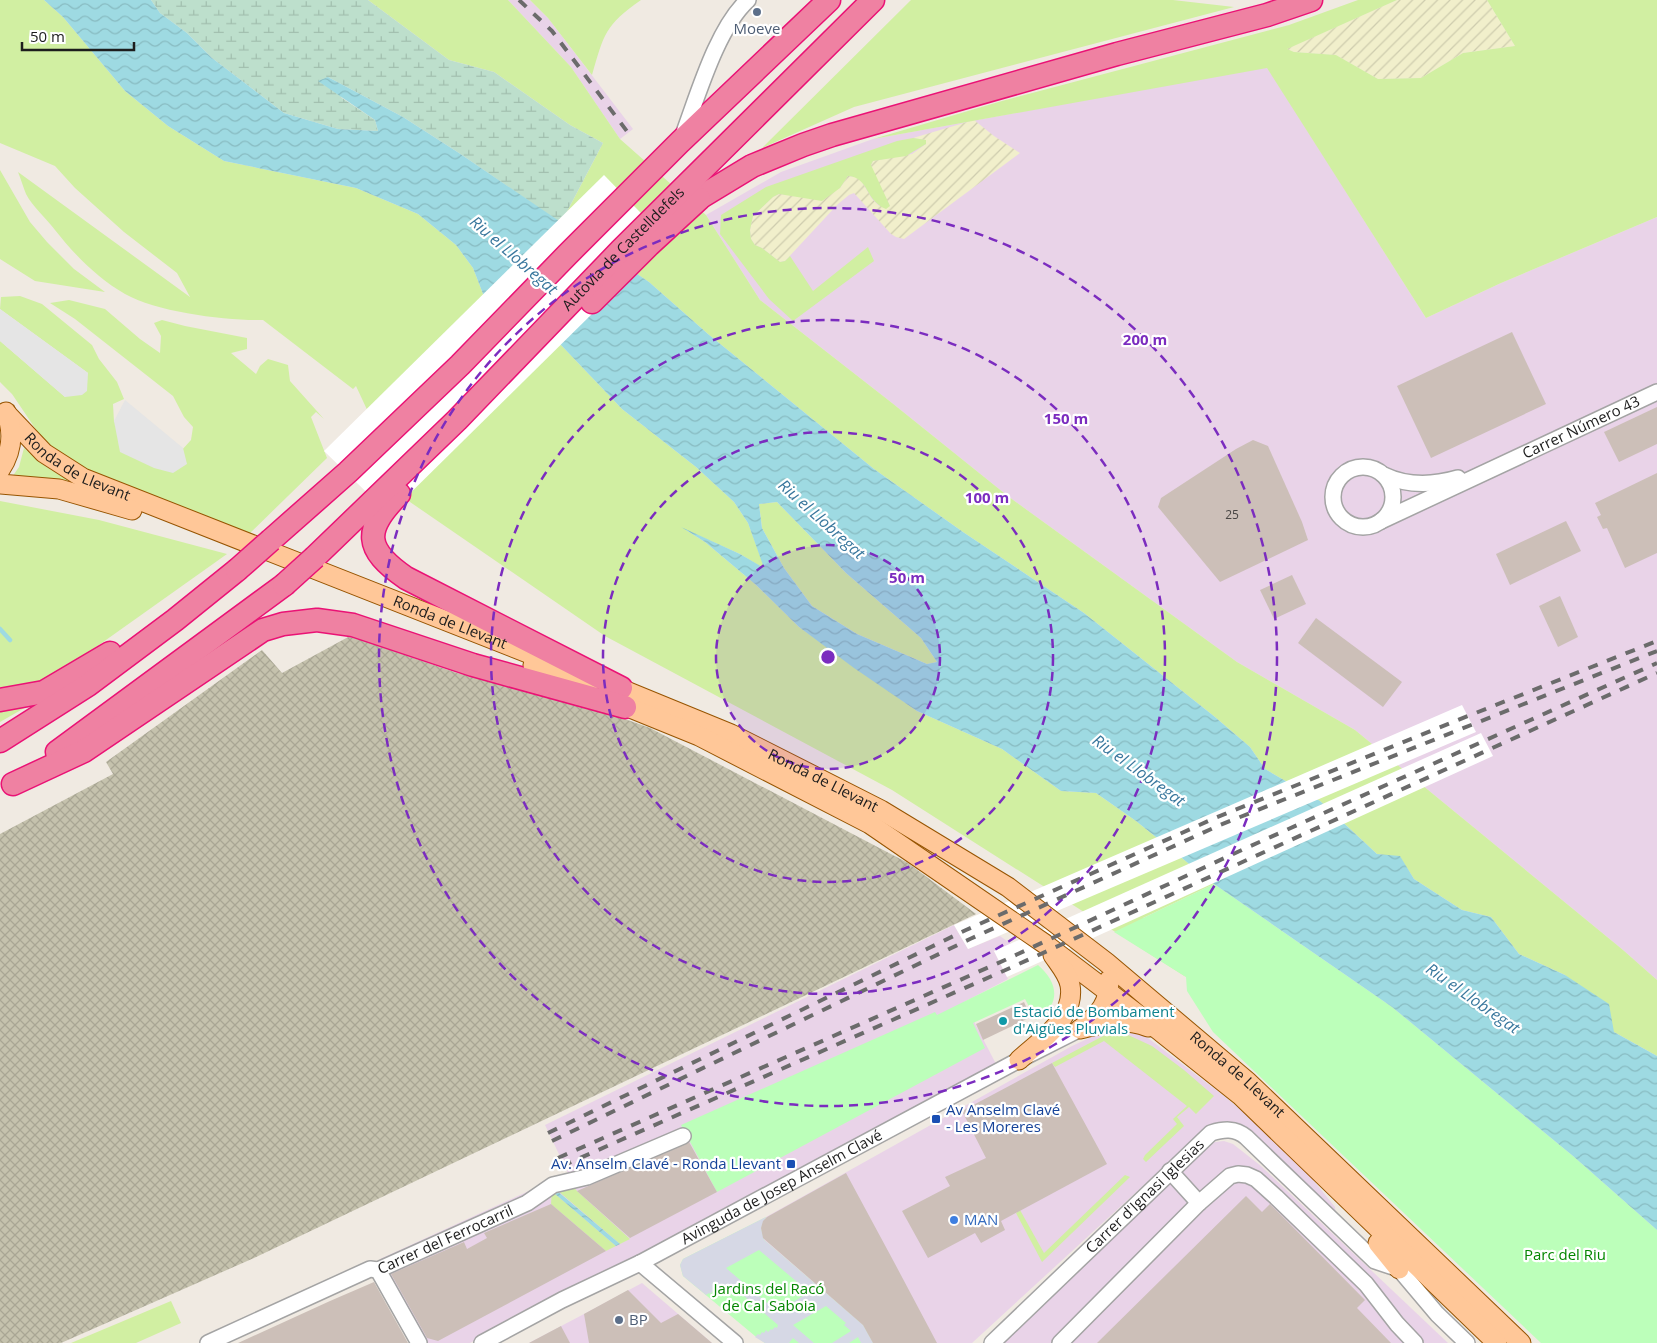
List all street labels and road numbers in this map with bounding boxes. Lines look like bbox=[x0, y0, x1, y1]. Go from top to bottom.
street label: Autovia de Castelldefels bbox=[557, 182, 688, 314]
street label: Carrer Número 43 bbox=[1519, 390, 1643, 463]
street label: Ronda de Llevant bbox=[20, 428, 134, 505]
street label: Ronda de Llevant bbox=[391, 590, 510, 653]
street label: Ronda de Llevant bbox=[765, 743, 882, 816]
street label: Ronda de Llevant bbox=[1186, 1026, 1290, 1121]
street label: Avinguda de Josep Anselm Clavé bbox=[677, 1124, 885, 1248]
street label: Carrer d'Ignasi Iglesias bbox=[1081, 1134, 1208, 1257]
street label: Carrer del Ferrocarril bbox=[374, 1200, 516, 1278]

